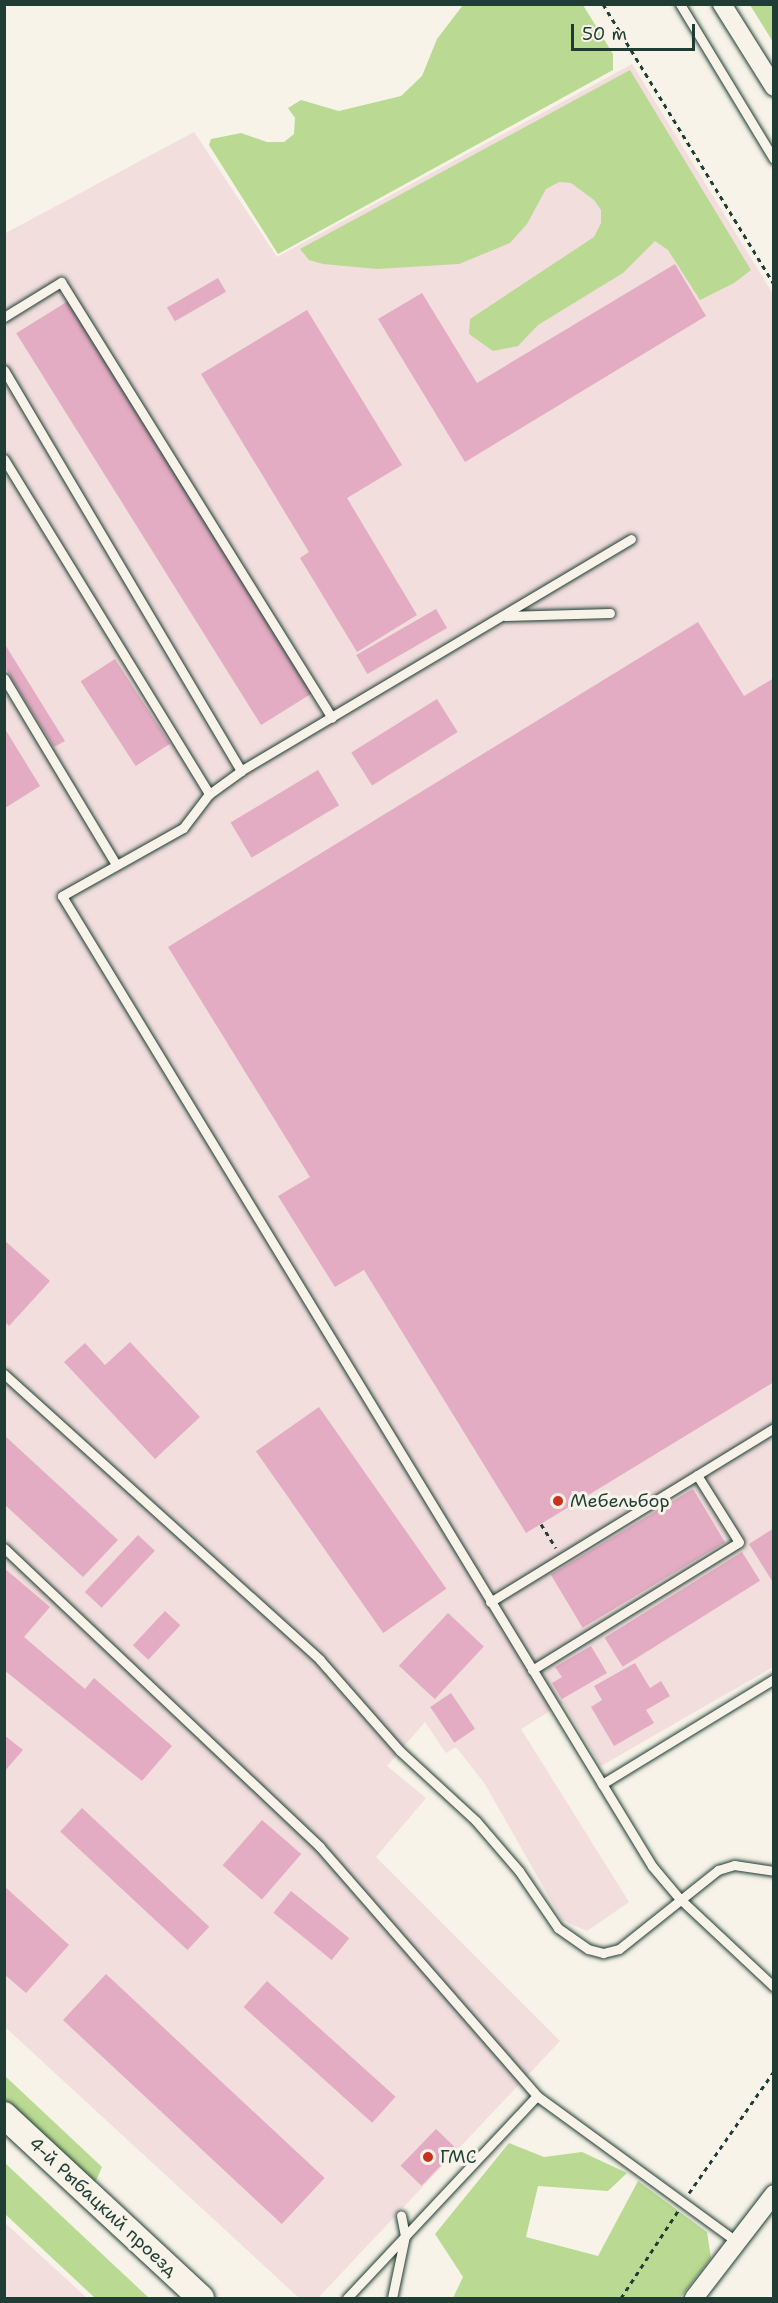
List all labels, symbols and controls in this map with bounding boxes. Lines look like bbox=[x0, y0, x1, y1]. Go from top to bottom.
scale bar bbox=[574, 12, 698, 50]
text: 50 m bbox=[582, 22, 627, 46]
place label: Мебельбор bbox=[570, 1490, 669, 1512]
marker: Мебельбор bbox=[551, 1494, 565, 1508]
street label: 4-й Рыбацкий проезд bbox=[24, 2133, 182, 2281]
place label: ГМС bbox=[440, 2146, 477, 2168]
marker: ГМС bbox=[421, 2150, 435, 2164]

